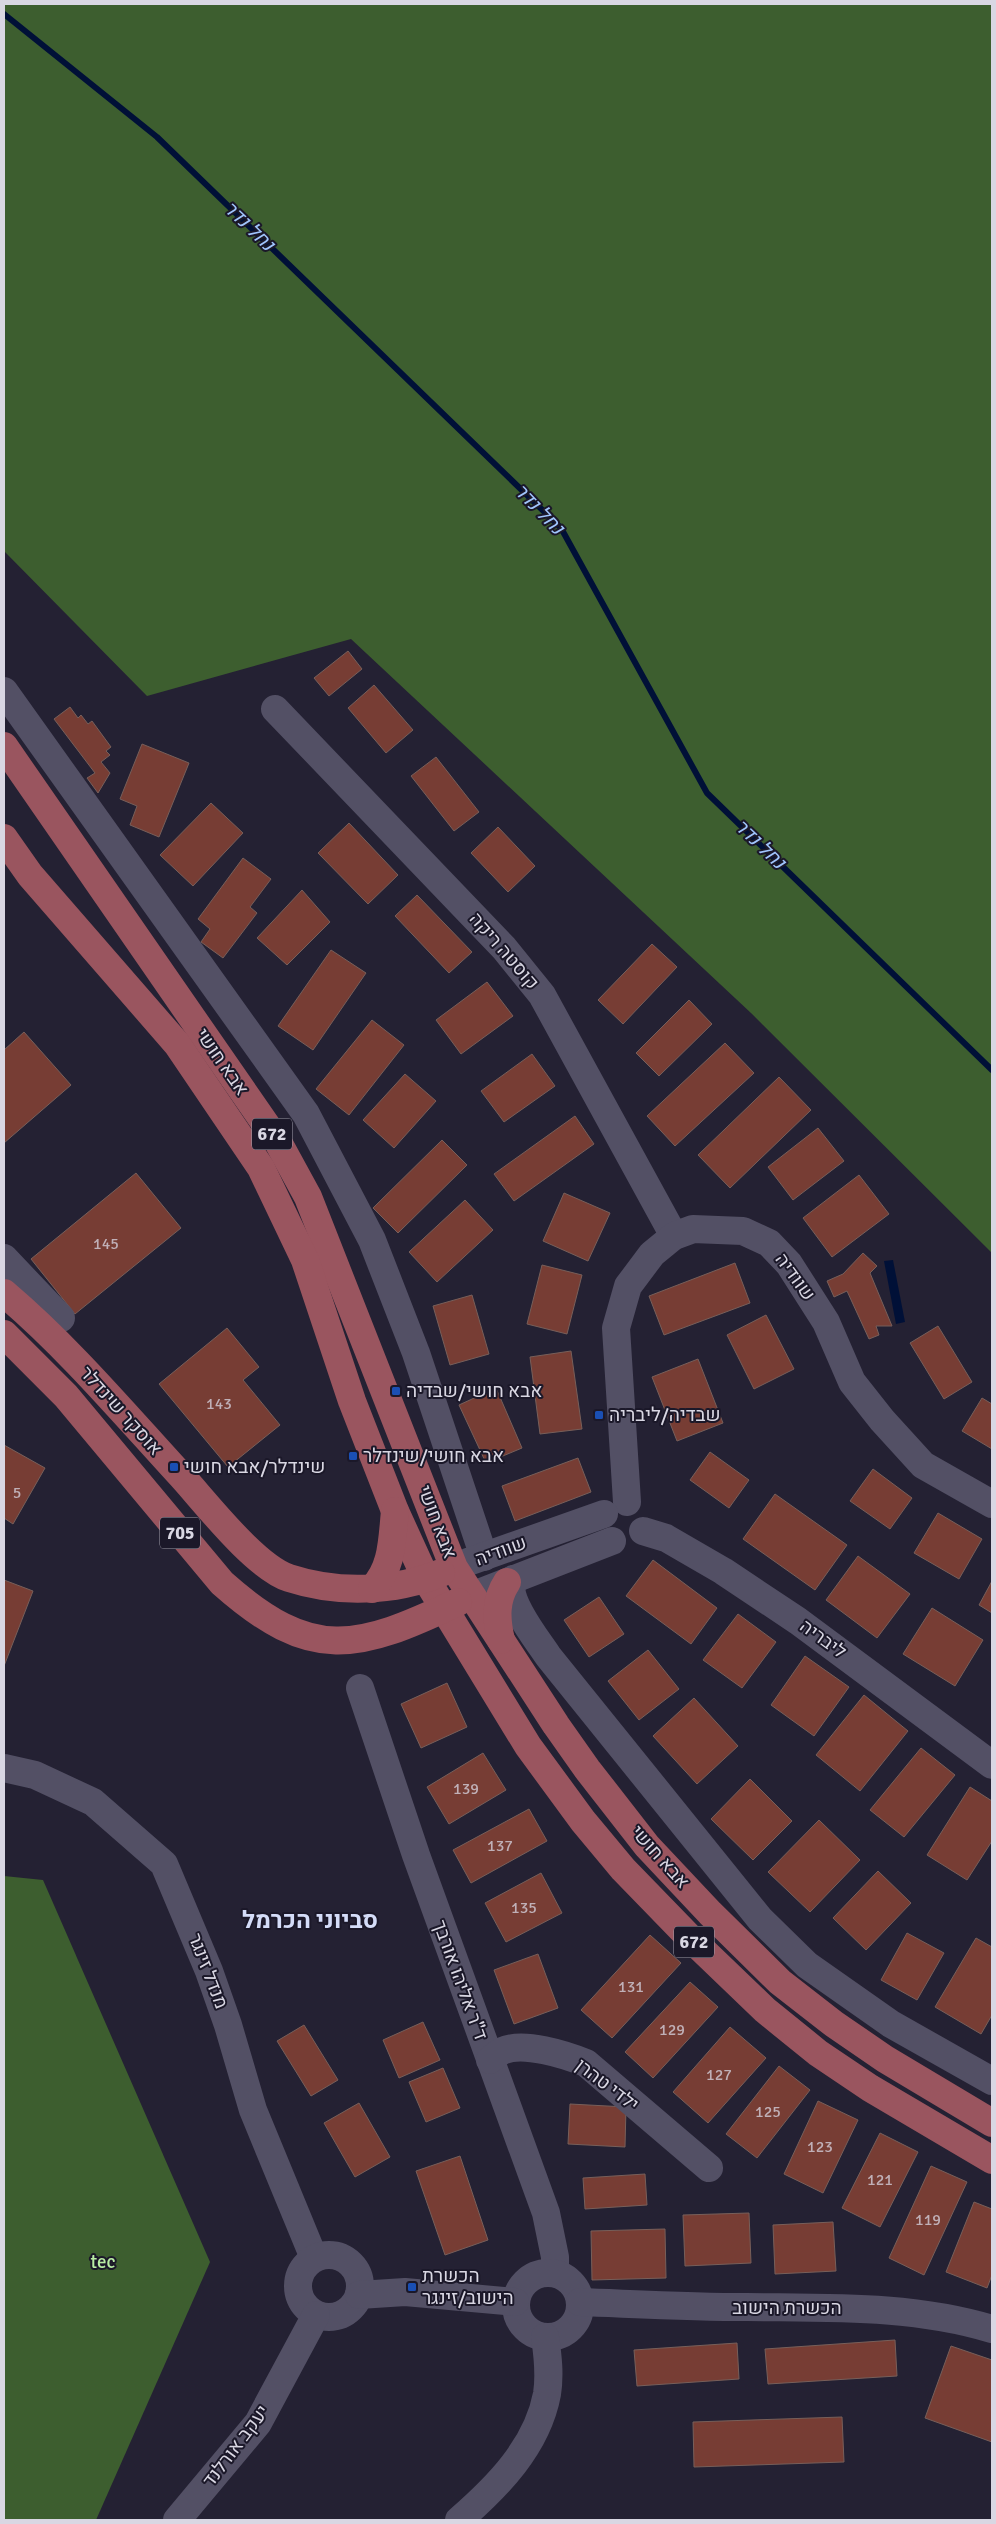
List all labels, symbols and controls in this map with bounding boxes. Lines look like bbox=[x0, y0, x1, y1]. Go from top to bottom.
water label: נחל נדר bbox=[218, 196, 281, 258]
water label: נחל נדר bbox=[509, 478, 571, 541]
water label: נחל נדר bbox=[729, 814, 792, 876]
street label: קוסטה ריקה bbox=[464, 907, 544, 995]
street label: אבא חושי bbox=[190, 1024, 254, 1100]
road number: 672 bbox=[252, 1118, 292, 1150]
house number: 145 bbox=[93, 1234, 119, 1254]
street label: שוודיה bbox=[770, 1248, 820, 1306]
street label: אוסקר שינדלר bbox=[75, 1361, 167, 1461]
place label: אבא חושי/שבדיה bbox=[406, 1379, 542, 1403]
marker: אבא חושי/שבדיה bbox=[390, 1385, 402, 1397]
house number: 143 bbox=[206, 1394, 232, 1414]
place label: שבדיה/ליבריה bbox=[609, 1403, 721, 1427]
marker: שבדיה/ליבריה bbox=[593, 1409, 605, 1421]
place label: אבא חושי/שינדלר bbox=[363, 1444, 504, 1468]
marker: אבא חושי/שינדלר bbox=[347, 1450, 359, 1462]
place label: שינדלר/אבא חושי bbox=[184, 1455, 325, 1479]
marker: שינדלר/אבא חושי bbox=[168, 1461, 180, 1473]
street label: אבא חושי bbox=[412, 1482, 462, 1562]
house number: 5 bbox=[13, 1483, 21, 1503]
road number: 705 bbox=[160, 1518, 200, 1549]
street label: שוודיה bbox=[472, 1531, 530, 1571]
street label: ליבריה bbox=[795, 1614, 851, 1664]
house number: 139 bbox=[453, 1779, 479, 1799]
street label: אבא חושי bbox=[625, 1821, 695, 1893]
house number: 137 bbox=[487, 1836, 513, 1856]
house number: 135 bbox=[511, 1898, 537, 1918]
district label: סביוני הכרמל bbox=[242, 1905, 378, 1935]
street label: ד"ר אליהו אורבך bbox=[427, 1917, 493, 2043]
road number: 672 bbox=[674, 1926, 714, 1958]
street label: מנדל זינגר bbox=[183, 1930, 233, 2012]
house number: 131 bbox=[618, 1977, 644, 1997]
house number: 129 bbox=[659, 2020, 685, 2040]
street label: ילדי טהרן bbox=[571, 2053, 643, 2117]
house number: 127 bbox=[706, 2065, 732, 2085]
house number: 125 bbox=[755, 2102, 781, 2122]
house number: 123 bbox=[807, 2137, 833, 2157]
house number: 121 bbox=[867, 2170, 893, 2190]
house number: 119 bbox=[915, 2210, 941, 2230]
park label: tec bbox=[91, 2250, 116, 2274]
place label: הכשרת הישוב/זינגר bbox=[422, 2264, 514, 2310]
marker: הכשרת הישוב/זינגר bbox=[406, 2281, 418, 2293]
street label: הכשרת הישוב bbox=[732, 2296, 842, 2320]
street label: יעקב אורלנד bbox=[197, 2400, 275, 2492]

